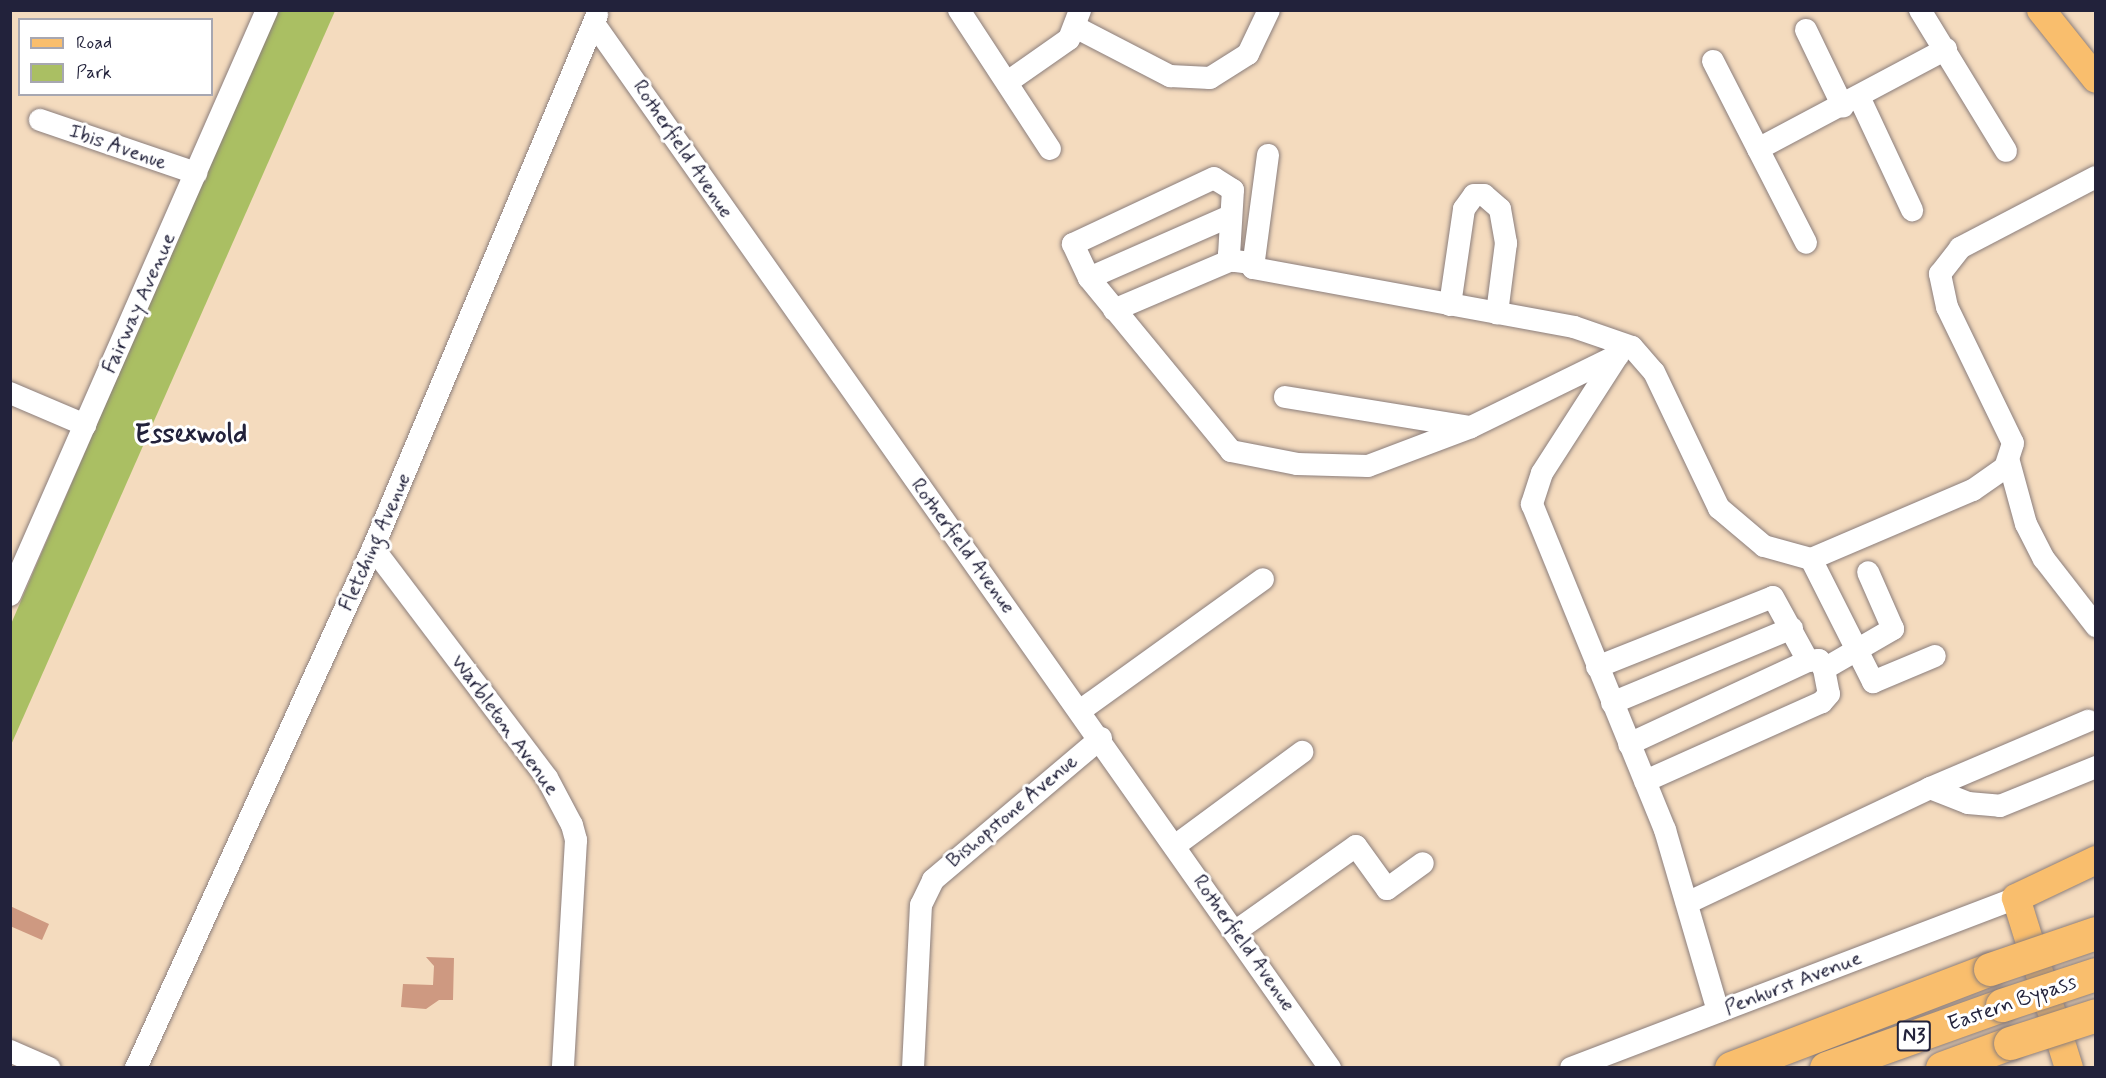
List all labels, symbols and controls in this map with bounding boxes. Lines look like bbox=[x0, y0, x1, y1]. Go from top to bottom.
legend bbox=[18, 18, 213, 96]
text: Road bbox=[76, 31, 112, 55]
text: Park bbox=[76, 61, 112, 85]
street label: Rotherfield Avenue bbox=[626, 73, 740, 225]
street label: Ibis Avenue bbox=[63, 118, 173, 176]
street label: Fairway Avenue bbox=[98, 231, 180, 375]
district label: Essexwold bbox=[135, 419, 247, 451]
street label: Fletching Avenue bbox=[332, 467, 418, 617]
street label: Rotherfield Avenue bbox=[904, 471, 1022, 621]
street label: Warbleton Avenue bbox=[445, 650, 565, 800]
street label: Bishopstone Avenue bbox=[940, 748, 1084, 874]
street label: Rotherfield Avenue bbox=[1186, 868, 1302, 1018]
street label: Penhurst Avenue bbox=[1721, 945, 1865, 1021]
street label: Eastern Bypass bbox=[1944, 969, 2080, 1037]
road number: N3 bbox=[1896, 1019, 1932, 1053]

